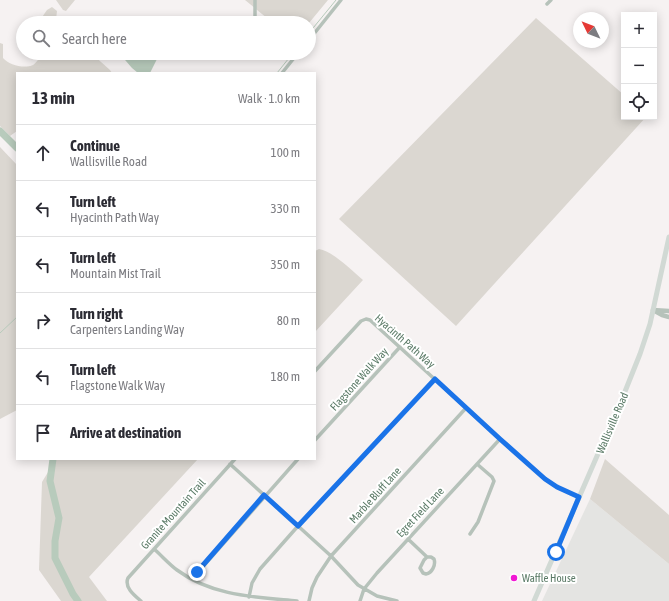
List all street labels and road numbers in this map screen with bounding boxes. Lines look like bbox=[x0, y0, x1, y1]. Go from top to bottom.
street label: Hyacinth Path Way bbox=[373, 312, 438, 371]
street label: Flagstone Walk Way bbox=[328, 345, 391, 413]
street label: Wallisville Road bbox=[594, 391, 630, 455]
street label: Marble Bluff Lane bbox=[347, 465, 403, 525]
street label: Granite Mountain Trail bbox=[138, 476, 208, 551]
street label: Egret Field Lane bbox=[394, 485, 446, 539]

